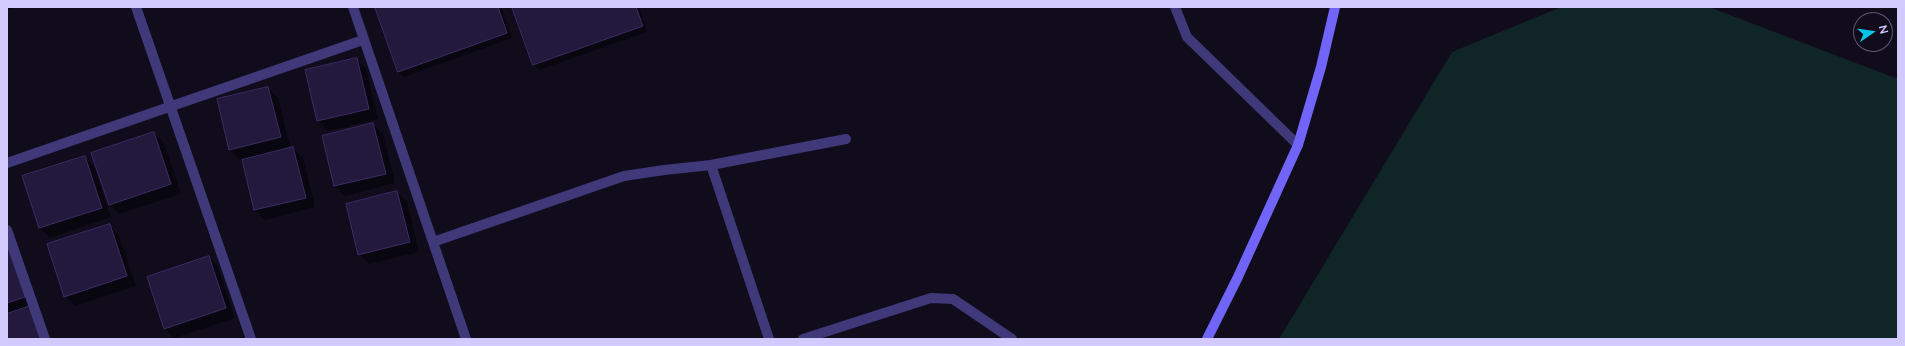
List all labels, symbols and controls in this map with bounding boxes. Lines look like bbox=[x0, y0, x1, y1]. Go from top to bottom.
north arrow bbox=[1853, 12, 1893, 52]
text: N bbox=[1877, 24, 1891, 35]

